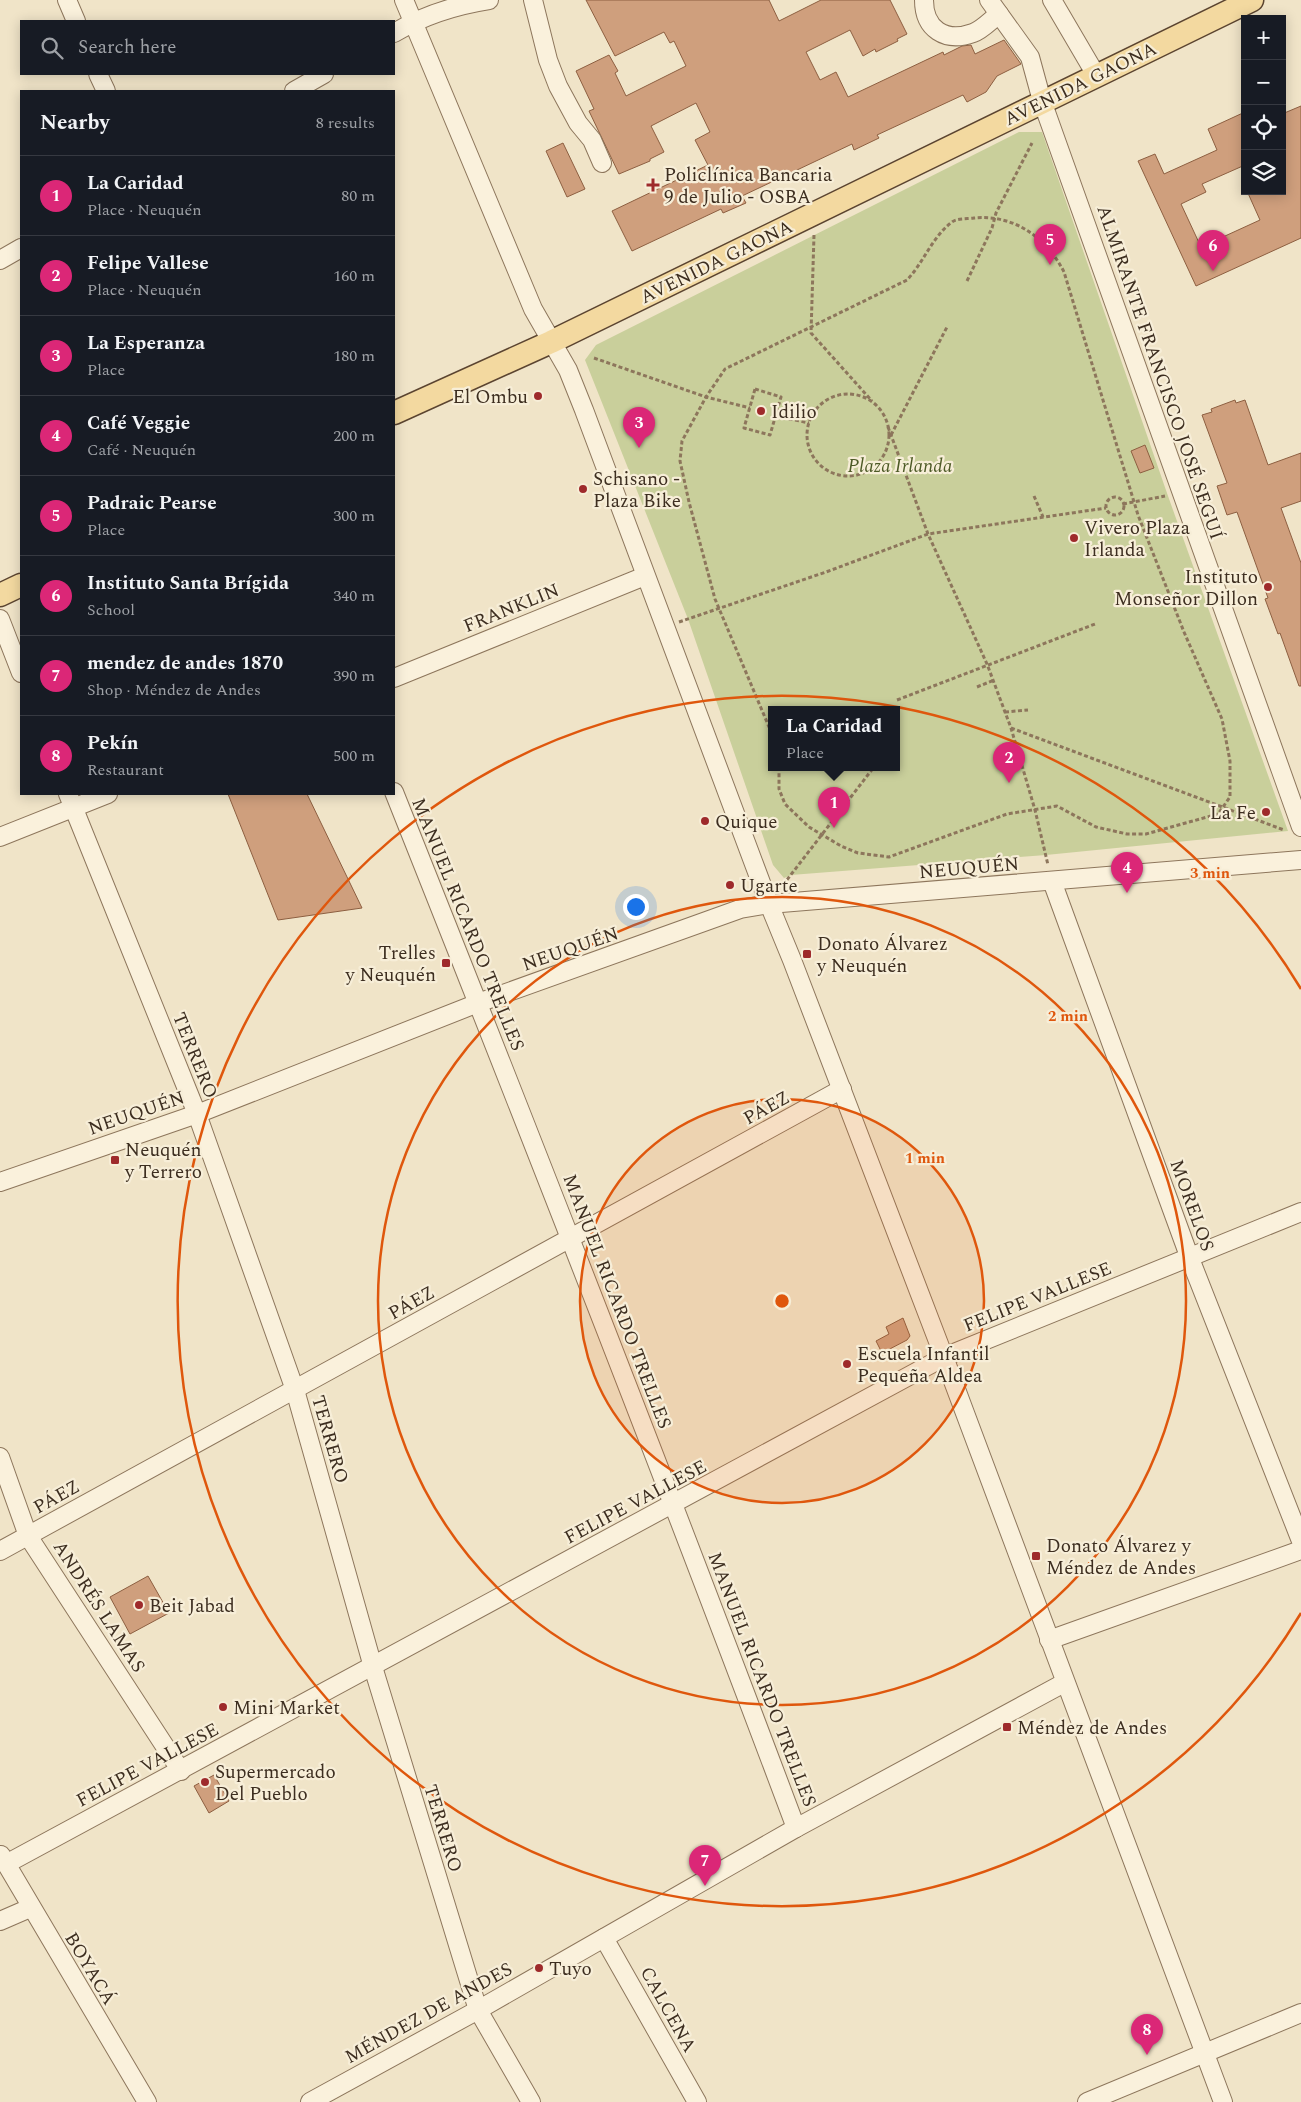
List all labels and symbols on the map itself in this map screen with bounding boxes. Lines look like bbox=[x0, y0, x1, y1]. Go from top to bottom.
street label: AVENIDA GAONA bbox=[999, 35, 1162, 134]
place label: Policlínica Bancaria 9 de Julio - OSBA bbox=[664, 161, 833, 212]
marker: Policlínica Bancaria 9 de Julio - OSBA bbox=[646, 178, 660, 192]
street label: ALMIRANTE FRANCISCO JOSÉ SEGUÍ bbox=[1089, 201, 1231, 544]
street label: AVENIDA GAONA bbox=[635, 213, 798, 312]
pin: 5 bbox=[1034, 224, 1066, 265]
pin: 6 bbox=[1197, 230, 1229, 271]
place label: El Ombu bbox=[452, 383, 528, 412]
marker: El Ombu bbox=[532, 390, 544, 402]
place label: Idilio bbox=[771, 398, 817, 427]
marker: Idilio bbox=[755, 405, 767, 417]
pin: 3 bbox=[623, 407, 655, 448]
park label: Plaza Irlanda bbox=[848, 452, 953, 481]
place label: Schisano - Plaza Bike bbox=[593, 465, 681, 516]
marker: Schisano - Plaza Bike bbox=[577, 483, 589, 495]
place label: Vivero Plaza Irlanda bbox=[1084, 514, 1191, 565]
marker: Vivero Plaza Irlanda bbox=[1068, 532, 1080, 544]
place label: Instituto Monseñor Dillon bbox=[1114, 563, 1258, 614]
street label: FRANKLIN bbox=[459, 576, 564, 641]
marker: Instituto Monseñor Dillon bbox=[1262, 581, 1274, 593]
pin: 2 bbox=[993, 742, 1025, 783]
pin: 1 bbox=[818, 787, 850, 828]
street label: MANUEL RICARDO TRELLES bbox=[403, 794, 532, 1056]
place label: La Fe bbox=[1210, 799, 1256, 828]
marker: La Fe bbox=[1260, 806, 1272, 818]
place label: Quique bbox=[715, 808, 777, 837]
marker: Quique bbox=[699, 815, 711, 827]
street label: NEUQUÉN bbox=[918, 850, 1021, 887]
pin: 4 bbox=[1111, 852, 1143, 893]
text: 3 min bbox=[1190, 862, 1230, 885]
place label: Ugarte bbox=[740, 872, 798, 901]
marker: Ugarte bbox=[724, 879, 736, 891]
your location bbox=[623, 894, 649, 920]
street label: NEUQUÉN bbox=[518, 919, 623, 980]
place label: Donato Álvarez y Neuquén bbox=[816, 930, 948, 981]
place label: Trelles y Neuquén bbox=[345, 939, 436, 990]
marker: Donato Álvarez y Neuquén bbox=[801, 948, 813, 960]
marker: Trelles y Neuquén bbox=[440, 957, 452, 969]
text: 2 min bbox=[1048, 1005, 1088, 1028]
street label: TERRERO bbox=[164, 1008, 225, 1103]
street label: NEUQUÉN bbox=[84, 1083, 189, 1144]
street label: PÁEZ bbox=[738, 1084, 795, 1133]
place label: Neuquén y Terrero bbox=[124, 1136, 202, 1187]
text: 1 min bbox=[905, 1147, 945, 1170]
marker: Neuquén y Terrero bbox=[109, 1154, 121, 1166]
street label: MORELOS bbox=[1162, 1156, 1222, 1256]
street label: MANUEL RICARDO TRELLES bbox=[555, 1170, 679, 1433]
street label: FELIPE VALLESE bbox=[959, 1254, 1116, 1340]
street label: PÁEZ bbox=[383, 1279, 440, 1328]
centre of rings bbox=[773, 1292, 791, 1310]
place label: Escuela Infantil Pequeña Aldea bbox=[857, 1340, 990, 1391]
marker: Escuela Infantil Pequeña Aldea bbox=[841, 1358, 853, 1370]
street label: TERRERO bbox=[303, 1392, 356, 1487]
street label: FELIPE VALLESE bbox=[559, 1452, 712, 1552]
street label: PÁEZ bbox=[28, 1473, 85, 1522]
place label: Donato Álvarez y Méndez de Andes bbox=[1046, 1532, 1196, 1583]
street label: ANDRÉS LAMAS bbox=[45, 1535, 152, 1679]
street label: MANUEL RICARDO TRELLES bbox=[700, 1548, 824, 1811]
marker: Donato Álvarez y Méndez de Andes bbox=[1030, 1550, 1042, 1562]
place label: Beit Jabad bbox=[149, 1592, 235, 1621]
marker: Beit Jabad bbox=[133, 1599, 145, 1611]
place label: Mini Market bbox=[233, 1694, 340, 1723]
marker: Mini Market bbox=[217, 1701, 229, 1713]
place label: Méndez de Andes bbox=[1017, 1714, 1167, 1743]
street label: FELIPE VALLESE bbox=[71, 1715, 224, 1815]
marker: Méndez de Andes bbox=[1001, 1721, 1013, 1733]
place label: Supermercado Del Pueblo bbox=[215, 1758, 336, 1809]
marker: Supermercado Del Pueblo bbox=[199, 1776, 211, 1788]
street label: TERRERO bbox=[415, 1781, 470, 1876]
pin: 7 bbox=[689, 1845, 721, 1886]
street label: BOYACÁ bbox=[57, 1927, 123, 2011]
street label: MÉNDEZ DE ANDES bbox=[339, 1955, 518, 2072]
place label: Tuyo bbox=[549, 1955, 592, 1984]
street label: CALCENA bbox=[632, 1961, 703, 2058]
marker: Tuyo bbox=[533, 1962, 545, 1974]
pin: 8 bbox=[1131, 2014, 1163, 2055]

